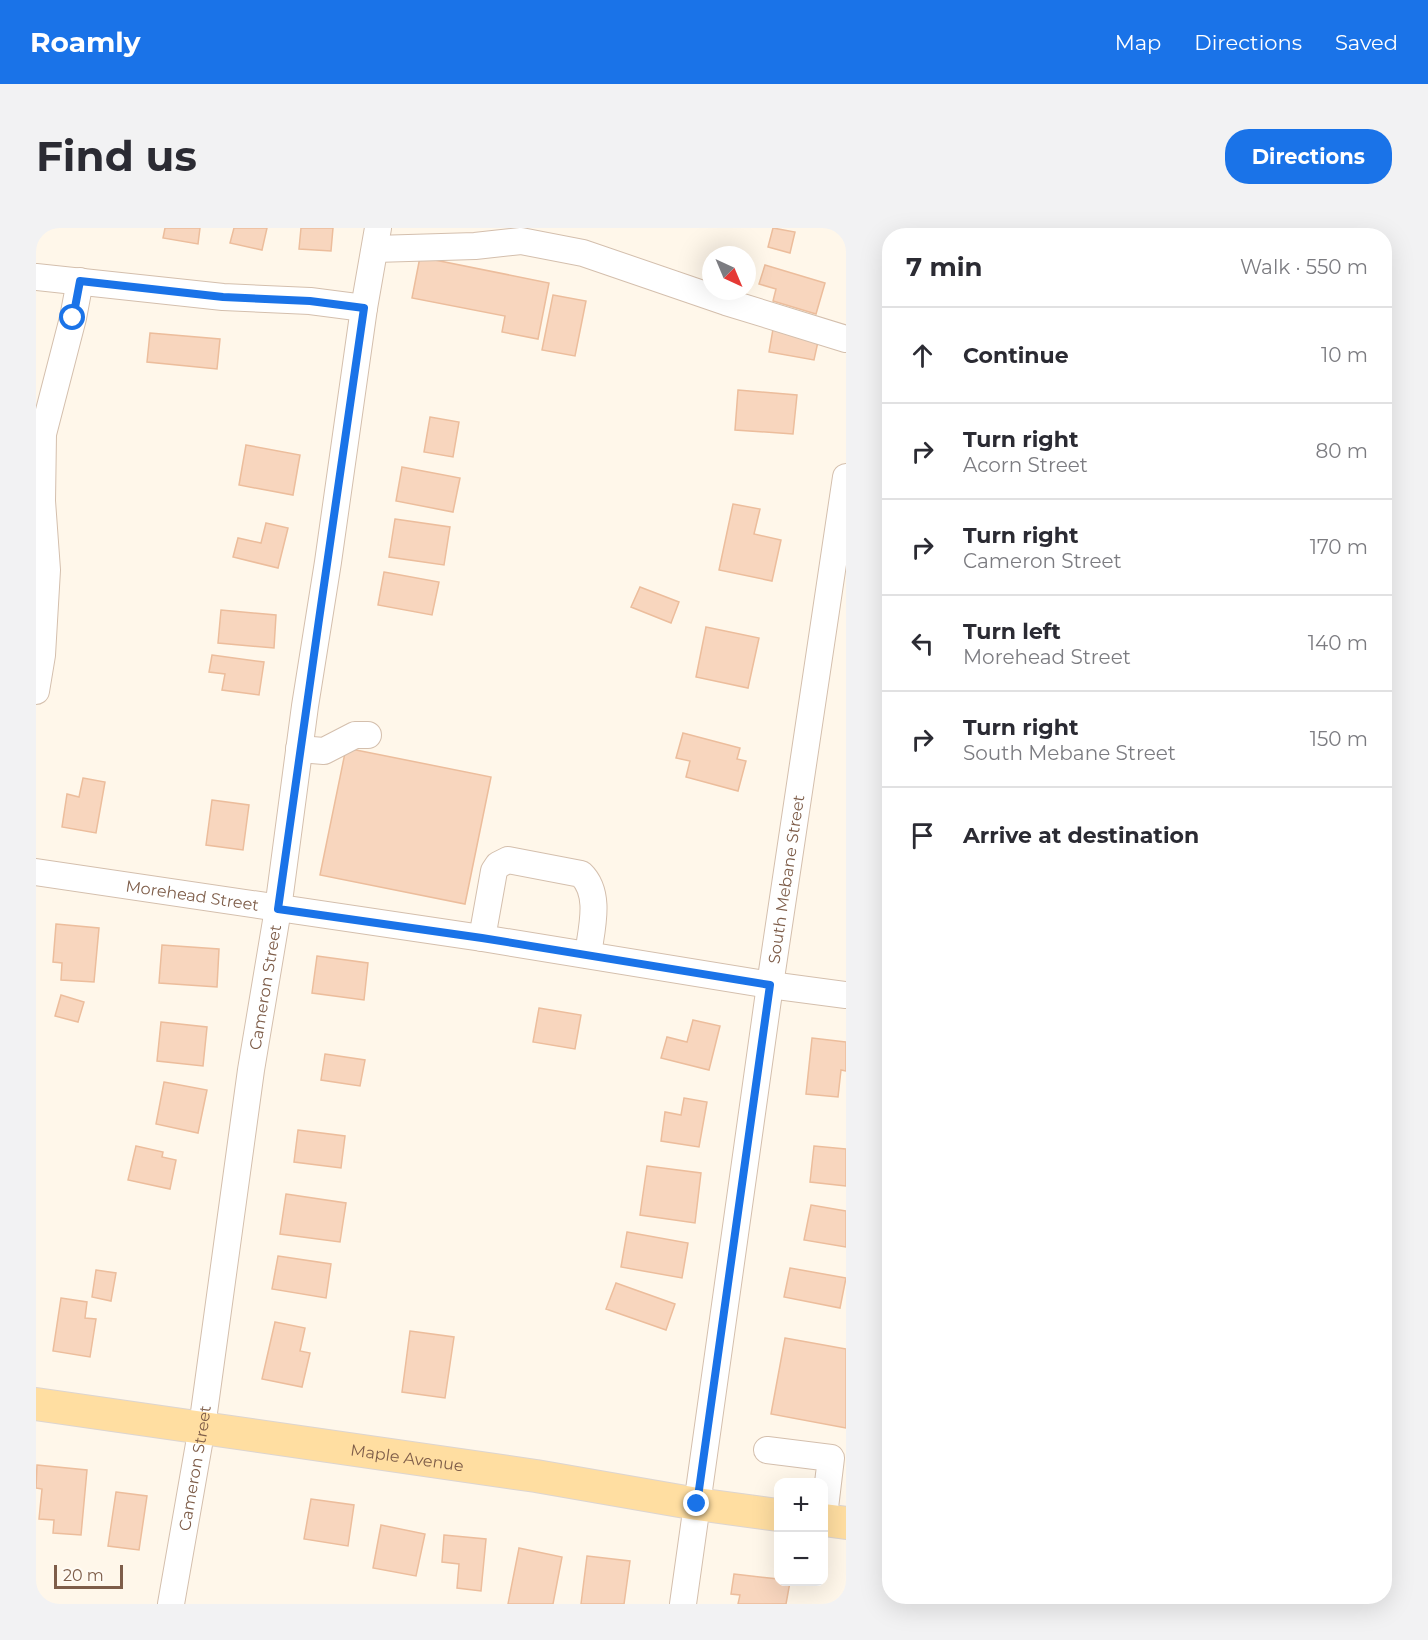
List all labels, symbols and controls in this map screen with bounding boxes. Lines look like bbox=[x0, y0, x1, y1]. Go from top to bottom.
text: Roamly bbox=[30, 25, 140, 59]
text: Map bbox=[1115, 30, 1161, 55]
text: Directions bbox=[1194, 30, 1302, 55]
text: Saved bbox=[1335, 30, 1398, 55]
button: Directions bbox=[1225, 129, 1392, 184]
text: Find us bbox=[36, 130, 197, 182]
north arrow bbox=[702, 246, 756, 300]
text: 7 min bbox=[906, 251, 983, 283]
text: Walk · 550 m bbox=[1240, 255, 1368, 279]
route start bbox=[59, 304, 85, 330]
icon: ahead bbox=[906, 339, 939, 372]
text: Continue bbox=[963, 342, 1069, 369]
text: 10 m bbox=[1321, 343, 1368, 367]
text: Turn right bbox=[963, 426, 1078, 453]
icon: right bbox=[906, 435, 939, 468]
text: 80 m bbox=[1316, 439, 1368, 463]
text: Acorn Street bbox=[963, 453, 1088, 477]
text: Turn right bbox=[963, 522, 1078, 549]
icon: right bbox=[906, 531, 939, 564]
text: 170 m bbox=[1310, 535, 1368, 559]
text: Cameron Street bbox=[963, 549, 1122, 573]
text: Turn left bbox=[963, 618, 1061, 645]
icon: left bbox=[906, 627, 939, 660]
text: 140 m bbox=[1308, 631, 1368, 655]
text: Morehead Street bbox=[963, 645, 1131, 669]
text: Turn right bbox=[963, 714, 1078, 741]
icon: right bbox=[906, 723, 939, 756]
text: 150 m bbox=[1310, 727, 1368, 751]
text: South Mebane Street bbox=[963, 741, 1176, 765]
street label: South Mebane Street bbox=[764, 793, 808, 965]
icon: arrive bbox=[906, 819, 939, 852]
text: Arrive at destination bbox=[963, 822, 1199, 849]
street label: Morehead Street bbox=[124, 876, 261, 915]
street label: Cameron Street bbox=[246, 923, 285, 1052]
street label: Cameron Street bbox=[175, 1404, 215, 1532]
street label: Maple Avenue bbox=[349, 1440, 465, 1475]
map controls bbox=[774, 1478, 828, 1586]
button: + bbox=[774, 1478, 828, 1532]
route end bbox=[683, 1490, 709, 1516]
button: − bbox=[774, 1532, 828, 1586]
scale bar bbox=[54, 1562, 123, 1590]
text: 20 m bbox=[63, 1566, 104, 1585]

